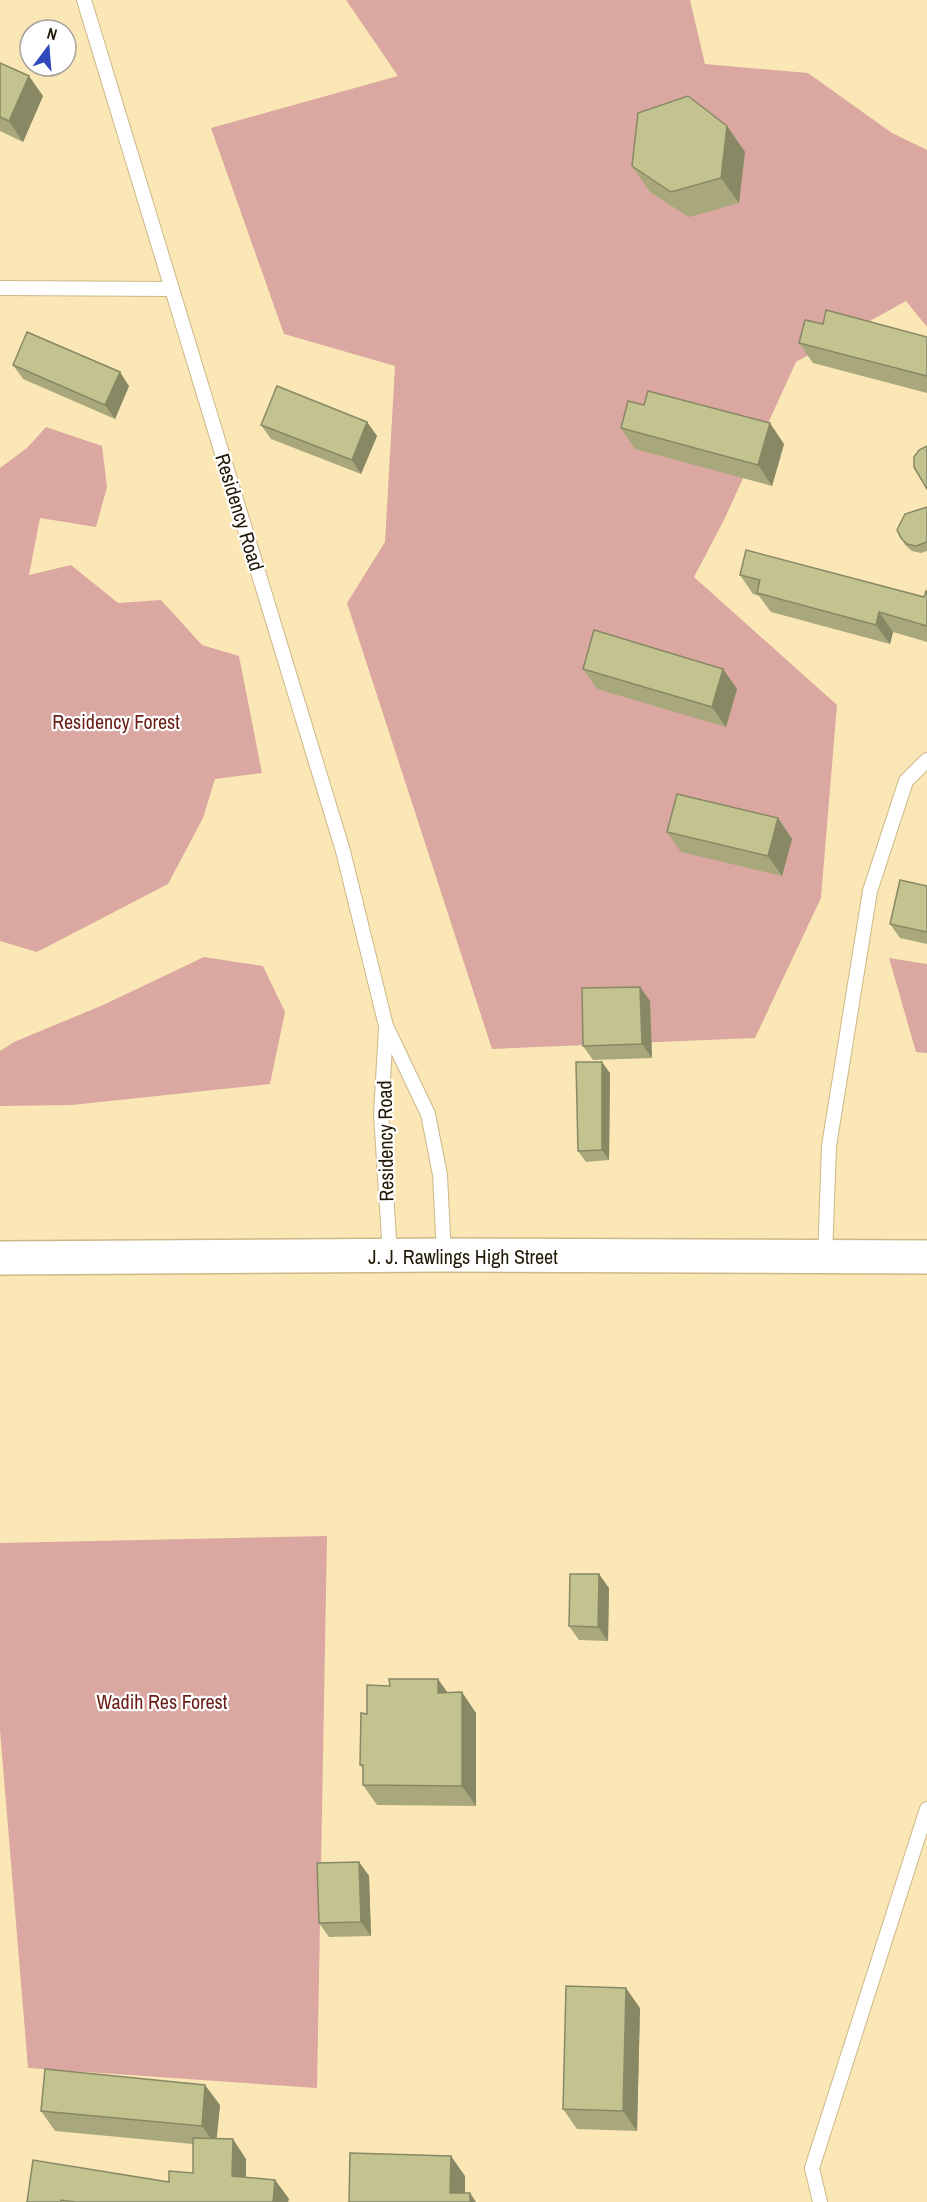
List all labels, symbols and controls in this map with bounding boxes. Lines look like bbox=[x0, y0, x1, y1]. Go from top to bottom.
north arrow bbox=[18, 18, 78, 78]
text: N bbox=[45, 22, 60, 45]
street label: Residency Road bbox=[209, 450, 271, 574]
park label: Residency Forest bbox=[52, 708, 180, 735]
street label: Residency Road bbox=[370, 1080, 400, 1202]
street label: J. J. Rawlings High Street bbox=[368, 1243, 558, 1270]
park label: Wadih Res Forest bbox=[97, 1688, 228, 1715]

